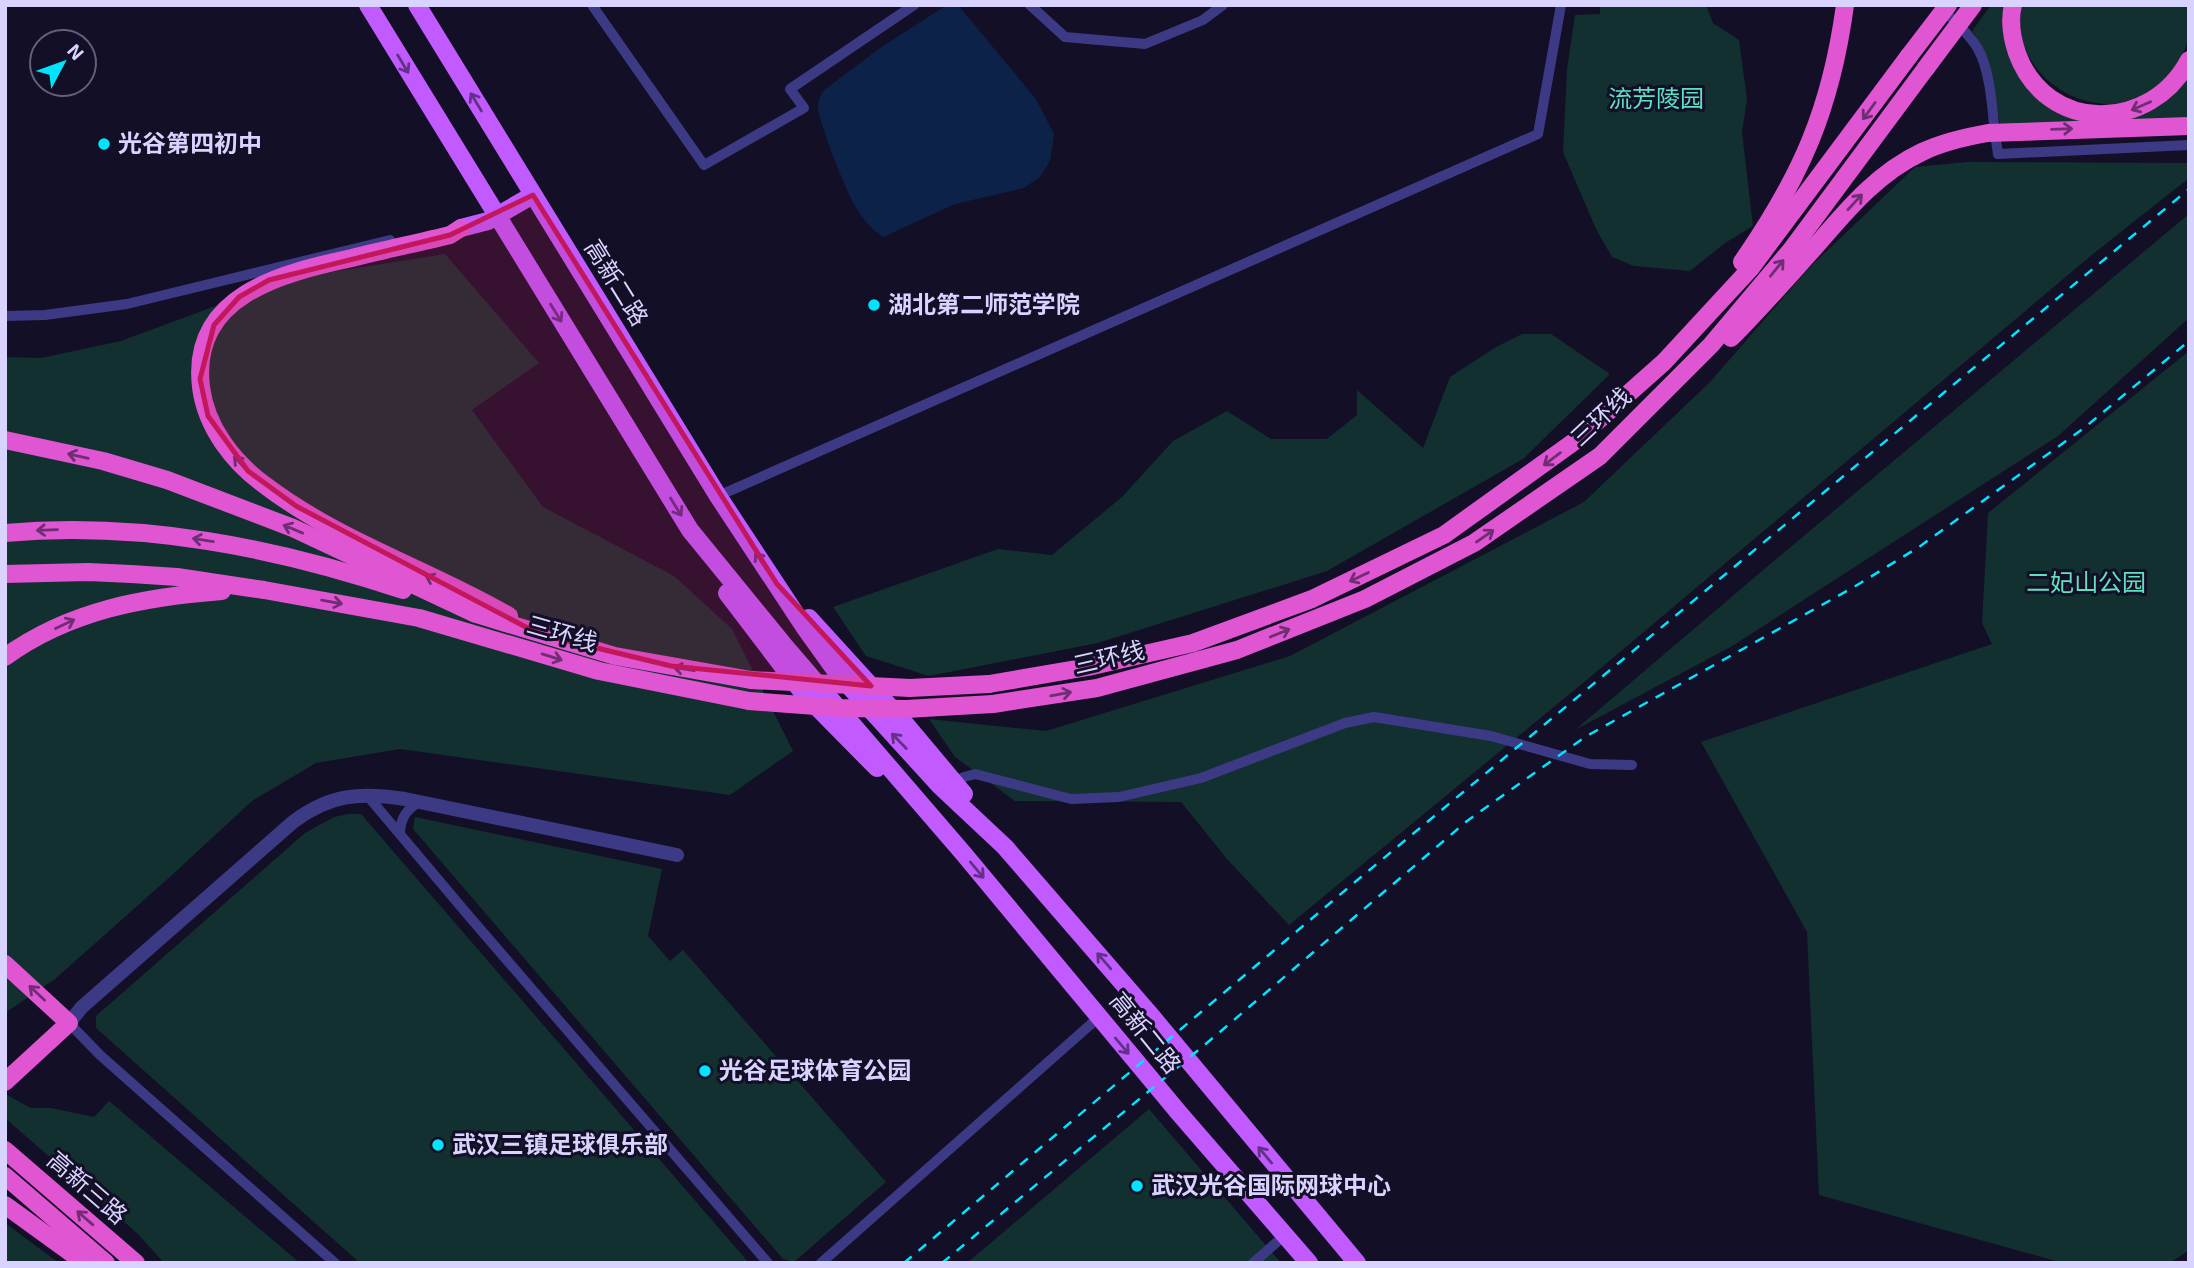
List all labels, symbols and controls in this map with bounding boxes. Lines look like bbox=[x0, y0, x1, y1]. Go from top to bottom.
north arrow bbox=[28, 28, 98, 98]
text: N bbox=[63, 39, 89, 64]
one-way arrow bbox=[397, 53, 411, 73]
park label: 流芳陵园 bbox=[1608, 83, 1704, 112]
one-way arrow bbox=[469, 93, 483, 113]
one-way arrow bbox=[2131, 100, 2152, 113]
one-way arrow bbox=[1862, 101, 1877, 120]
one-way arrow bbox=[2051, 123, 2074, 136]
place label: 光谷第四初中 bbox=[118, 128, 262, 157]
marker: 光谷第四初中 bbox=[96, 136, 112, 152]
one-way arrow bbox=[1846, 194, 1863, 211]
street label: 高新二路 bbox=[580, 234, 655, 331]
one-way arrow bbox=[1769, 259, 1785, 277]
place label: 湖北第二师范学院 bbox=[888, 289, 1080, 318]
marker: 湖北第二师范学院 bbox=[866, 297, 882, 313]
one-way arrow bbox=[549, 303, 563, 323]
street label: 三环线 bbox=[1564, 381, 1636, 451]
one-way arrow bbox=[67, 448, 90, 462]
one-way arrow bbox=[1543, 451, 1562, 466]
one-way arrow bbox=[233, 455, 249, 473]
one-way arrow bbox=[669, 496, 683, 516]
one-way arrow bbox=[283, 522, 304, 535]
one-way arrow bbox=[36, 524, 59, 537]
one-way arrow bbox=[1474, 529, 1494, 543]
one-way arrow bbox=[193, 533, 215, 546]
one-way arrow bbox=[754, 551, 768, 571]
park label: 二妃山公园 bbox=[2026, 567, 2146, 596]
one-way arrow bbox=[1349, 570, 1370, 584]
one-way arrow bbox=[425, 572, 446, 586]
one-way arrow bbox=[320, 596, 342, 609]
street label: 三环线 bbox=[524, 609, 601, 656]
one-way arrow bbox=[53, 617, 75, 630]
one-way arrow bbox=[1268, 626, 1290, 639]
street label: 三环线 bbox=[1070, 634, 1147, 679]
one-way arrow bbox=[540, 651, 563, 664]
one-way arrow bbox=[673, 662, 696, 675]
one-way arrow bbox=[1049, 687, 1072, 700]
one-way arrow bbox=[890, 733, 907, 750]
one-way arrow bbox=[969, 861, 985, 879]
one-way arrow bbox=[1096, 953, 1111, 971]
one-way arrow bbox=[28, 985, 46, 1001]
street label: 高新二路 bbox=[1105, 986, 1188, 1078]
one-way arrow bbox=[1114, 1036, 1130, 1054]
place label: 光谷足球体育公园 bbox=[719, 1055, 911, 1084]
marker: 光谷足球体育公园 bbox=[697, 1063, 713, 1079]
place label: 武汉三镇足球俱乐部 bbox=[452, 1129, 668, 1158]
marker: 武汉三镇足球俱乐部 bbox=[430, 1137, 446, 1153]
street label: 高新三路 bbox=[42, 1144, 134, 1229]
one-way arrow bbox=[1257, 1146, 1273, 1164]
place label: 武汉光谷国际网球中心 bbox=[1151, 1170, 1391, 1199]
marker: 武汉光谷国际网球中心 bbox=[1129, 1178, 1145, 1194]
one-way arrow bbox=[76, 1210, 94, 1226]

